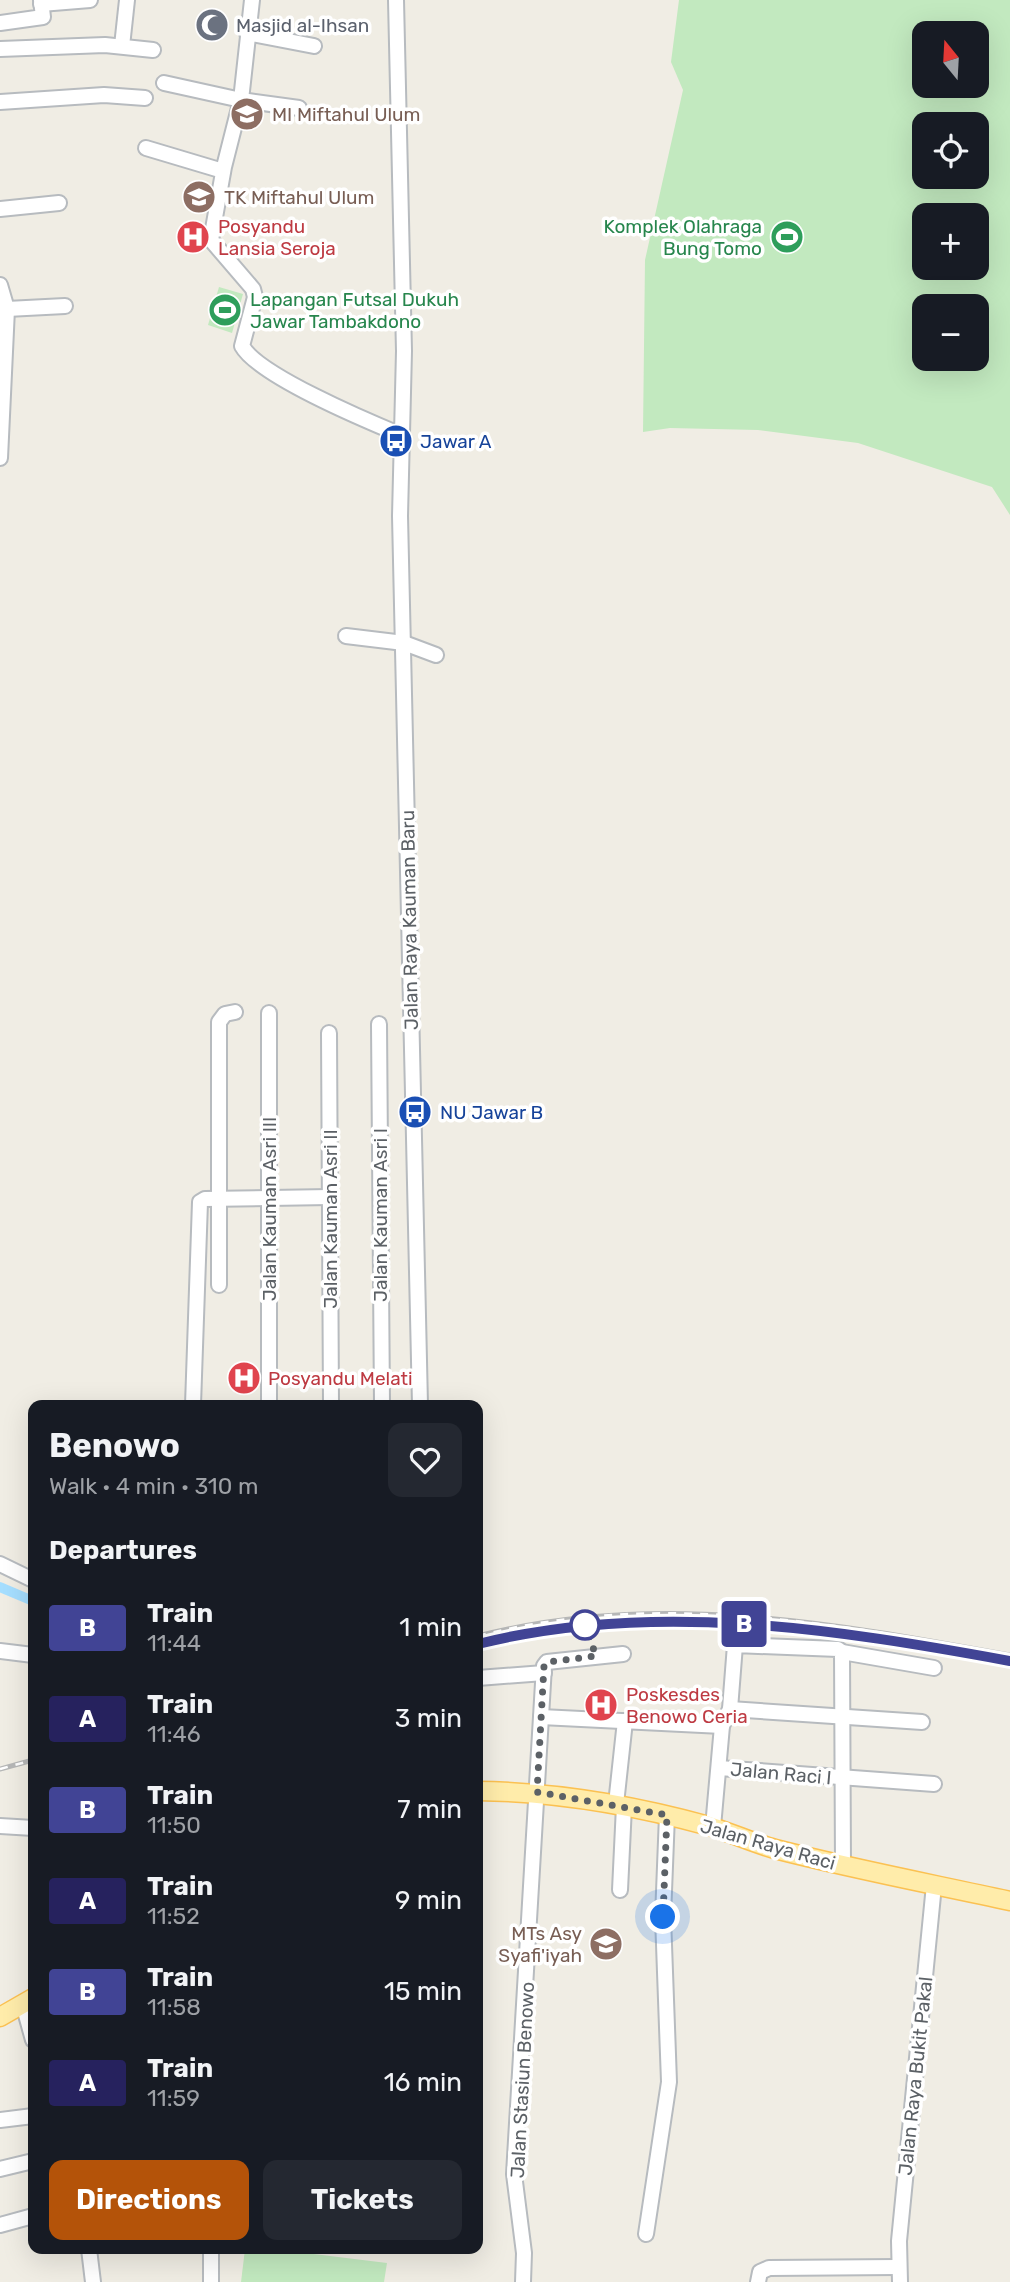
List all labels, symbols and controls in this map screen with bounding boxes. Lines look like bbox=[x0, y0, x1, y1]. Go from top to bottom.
mosque icon: Masjid al-Ihsan bbox=[193, 6, 231, 44]
place label: Masjid al-Ihsan bbox=[236, 14, 369, 37]
north arrow bbox=[912, 21, 989, 98]
map controls bbox=[912, 21, 989, 371]
school or university icon: MI Miftahul Ulum bbox=[228, 95, 266, 133]
place label: MI Miftahul Ulum bbox=[272, 103, 420, 126]
button: locate bbox=[912, 112, 989, 189]
school or university icon: TK Miftahul Ulum bbox=[180, 178, 218, 216]
place label: TK Miftahul Ulum bbox=[224, 186, 374, 209]
button: + bbox=[912, 203, 989, 280]
place label: Posyandu Lansia Seroja bbox=[218, 215, 336, 260]
place label: Komplek Olahraga Bung Tomo bbox=[604, 215, 762, 260]
hospital icon: Posyandu Lansia Seroja bbox=[174, 218, 212, 256]
sports icon: Komplek Olahraga Bung Tomo bbox=[768, 218, 806, 256]
place label: Lapangan Futsal Dukuh Jawar Tambakdono bbox=[250, 288, 459, 333]
sports icon: Lapangan Futsal Dukuh Jawar Tambakdono bbox=[206, 291, 244, 329]
button: − bbox=[912, 294, 989, 371]
bus stop icon: Jawar A bbox=[377, 422, 415, 460]
place label: Jawar A bbox=[420, 430, 492, 453]
street label: Jalan Raya Kauman Baru bbox=[396, 810, 423, 1030]
bus stop icon: NU Jawar B bbox=[396, 1093, 434, 1131]
place label: NU Jawar B bbox=[440, 1101, 543, 1124]
street label: Jalan Kauman Asri III bbox=[258, 1117, 281, 1301]
street label: Jalan Kauman Asri I bbox=[369, 1128, 392, 1302]
street label: Jalan Kauman Asri II bbox=[319, 1129, 342, 1309]
hospital icon: Posyandu Melati bbox=[225, 1359, 263, 1397]
place label: Posyandu Melati bbox=[268, 1367, 413, 1390]
button: heart bbox=[388, 1423, 462, 1497]
text: Benowo bbox=[49, 1426, 180, 1465]
text: Walk · 4 min · 310 m bbox=[49, 1472, 258, 1500]
text: Departures bbox=[49, 1535, 197, 1566]
text: Train bbox=[147, 1598, 213, 1629]
line badge: B bbox=[721, 1601, 767, 1647]
unlabelled marker bbox=[570, 1610, 600, 1640]
text: B bbox=[736, 1610, 752, 1638]
text: 1 min bbox=[399, 1612, 462, 1643]
text: B bbox=[79, 1614, 96, 1642]
text: 11:44 bbox=[147, 1629, 201, 1657]
place label: Poskesdes Benowo Ceria bbox=[626, 1683, 748, 1728]
hospital icon: Poskesdes Benowo Ceria bbox=[582, 1686, 620, 1724]
text: Train bbox=[147, 1689, 213, 1720]
text: 3 min bbox=[395, 1703, 462, 1734]
text: A bbox=[79, 1705, 96, 1733]
text: 11:46 bbox=[147, 1720, 201, 1748]
street label: Jalan Raci I bbox=[729, 1758, 833, 1789]
text: Train bbox=[147, 1780, 213, 1811]
text: 7 min bbox=[397, 1794, 462, 1825]
text: B bbox=[79, 1796, 96, 1824]
text: 11:50 bbox=[147, 1811, 201, 1839]
street label: Jalan Raya Raci bbox=[698, 1814, 838, 1875]
text: Train bbox=[147, 1871, 213, 1902]
text: 9 min bbox=[395, 1885, 462, 1916]
text: A bbox=[79, 1887, 96, 1915]
your location bbox=[645, 1899, 680, 1934]
text: 11:52 bbox=[147, 1902, 200, 1930]
place label: MTs Asy Syafi'iyah bbox=[498, 1922, 582, 1967]
school or university icon: MTs Asy Syafi'iyah bbox=[587, 1925, 625, 1963]
text: Train bbox=[147, 1962, 213, 1993]
text: 15 min bbox=[384, 1976, 462, 2007]
street label: Jalan Raya Bukit Pakal bbox=[894, 1976, 937, 2176]
text: B bbox=[79, 1978, 96, 2006]
street label: Jalan Stasiun Benowo bbox=[506, 1981, 539, 2179]
text: 11:58 bbox=[147, 1993, 201, 2021]
text: Train bbox=[147, 2053, 213, 2084]
text: 16 min bbox=[384, 2067, 462, 2098]
text: A bbox=[79, 2069, 96, 2097]
text: 11:59 bbox=[147, 2084, 200, 2112]
button: Directions bbox=[49, 2160, 249, 2240]
button: Tickets bbox=[263, 2160, 462, 2240]

